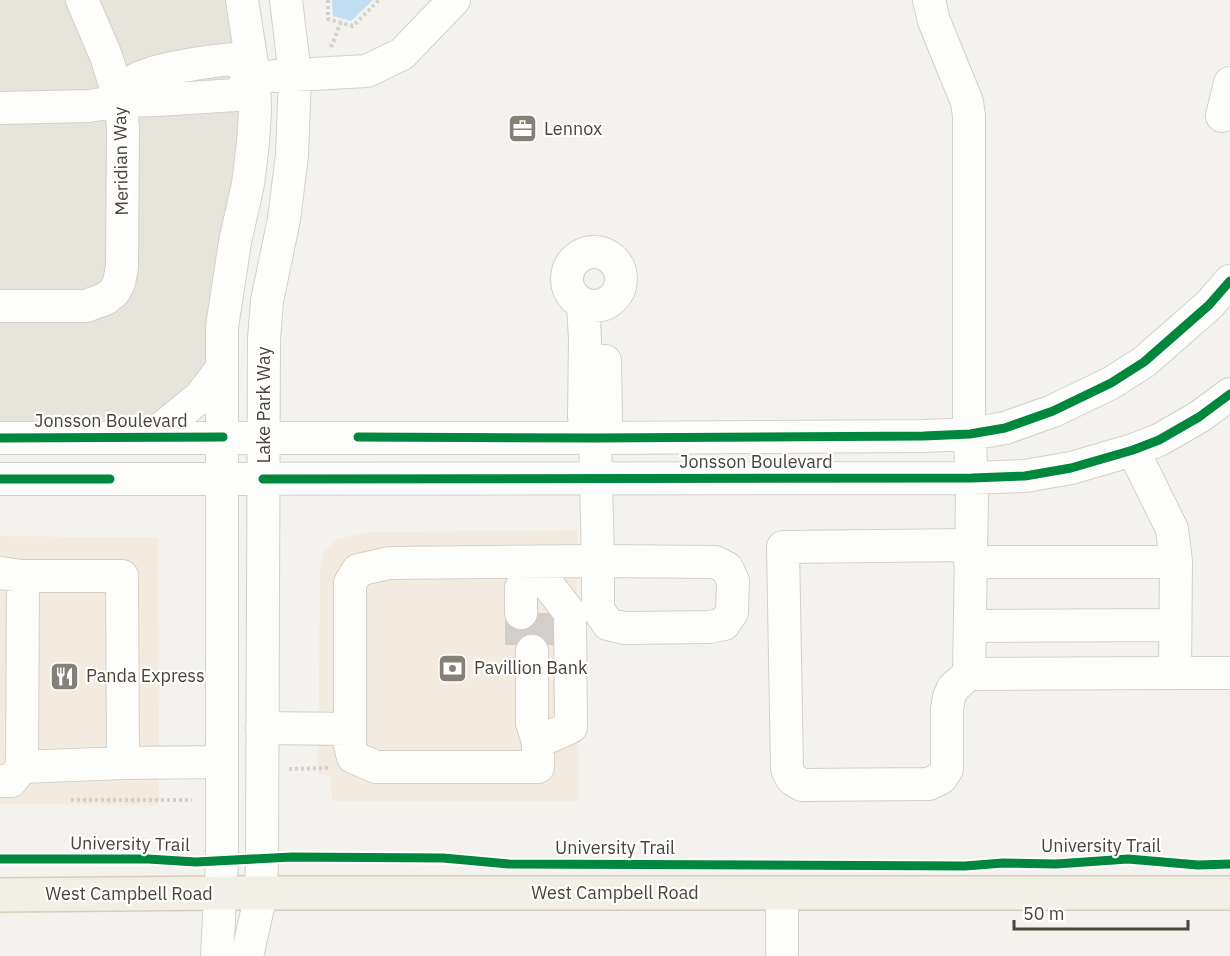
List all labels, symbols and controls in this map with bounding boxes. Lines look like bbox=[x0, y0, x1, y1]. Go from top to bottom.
street label: Meridian Way bbox=[108, 106, 133, 216]
office icon: Lennox bbox=[507, 113, 539, 145]
place label: Lennox bbox=[544, 117, 602, 140]
street label: Lake Park Way bbox=[252, 347, 275, 463]
street label: Jonsson Boulevard bbox=[34, 409, 188, 432]
street label: Jonsson Boulevard bbox=[679, 450, 833, 473]
bank icon: Pavillion Bank bbox=[437, 652, 469, 684]
place label: Pavillion Bank bbox=[474, 656, 588, 679]
restaurant icon: Panda Express bbox=[49, 660, 81, 692]
place label: Panda Express bbox=[86, 664, 205, 687]
street label: University Trail bbox=[70, 831, 190, 856]
street label: University Trail bbox=[1041, 834, 1161, 857]
street label: University Trail bbox=[555, 836, 675, 859]
street label: West Campbell Road bbox=[531, 881, 699, 904]
street label: West Campbell Road bbox=[45, 882, 213, 905]
scale bar bbox=[1014, 893, 1188, 931]
text: 50 m bbox=[1023, 902, 1065, 925]

